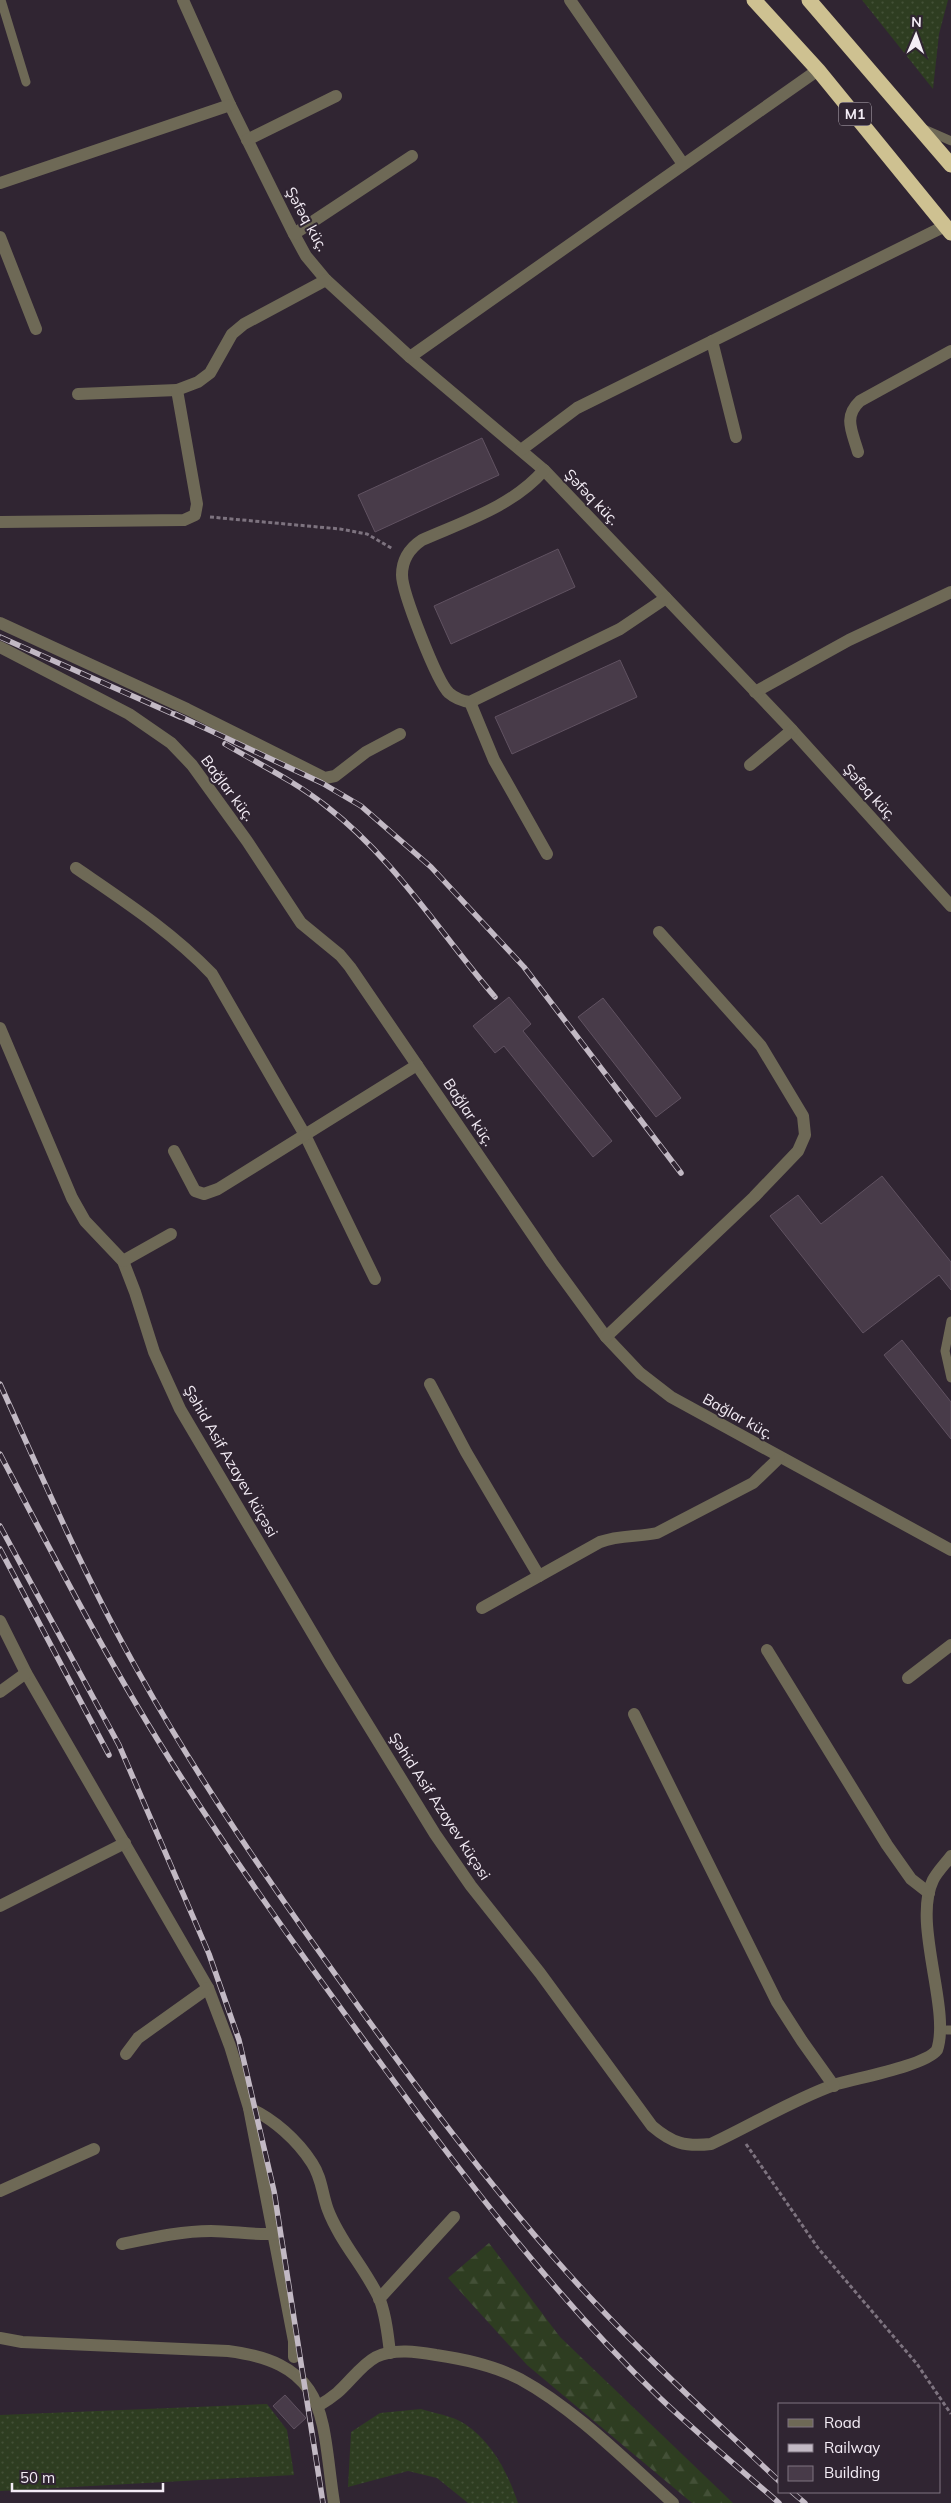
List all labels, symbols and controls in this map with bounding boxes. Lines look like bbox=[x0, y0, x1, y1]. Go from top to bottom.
north arrow bbox=[891, 10, 941, 60]
text: N bbox=[911, 13, 922, 31]
road number: M1 bbox=[839, 102, 871, 126]
street label: Şəfəq küç. bbox=[282, 183, 332, 255]
street label: Şəfəq küç. bbox=[561, 465, 623, 529]
street label: Bağlar küç. bbox=[197, 751, 259, 825]
street label: Şəfəq küç. bbox=[839, 759, 901, 825]
street label: Bağlar küç. bbox=[439, 1075, 499, 1149]
street label: Şəhid Asif Azayev küçəsi bbox=[180, 1382, 282, 1540]
street label: Bağlar küç. bbox=[699, 1389, 777, 1443]
street label: Şəhid Asif Azayev küçəsi bbox=[385, 1729, 495, 1883]
legend bbox=[778, 2403, 941, 2493]
text: Road bbox=[824, 2413, 861, 2432]
text: Railway bbox=[824, 2438, 880, 2457]
scale bar bbox=[12, 2460, 164, 2492]
text: Building bbox=[824, 2463, 880, 2482]
text: 50 m bbox=[20, 2468, 55, 2487]

